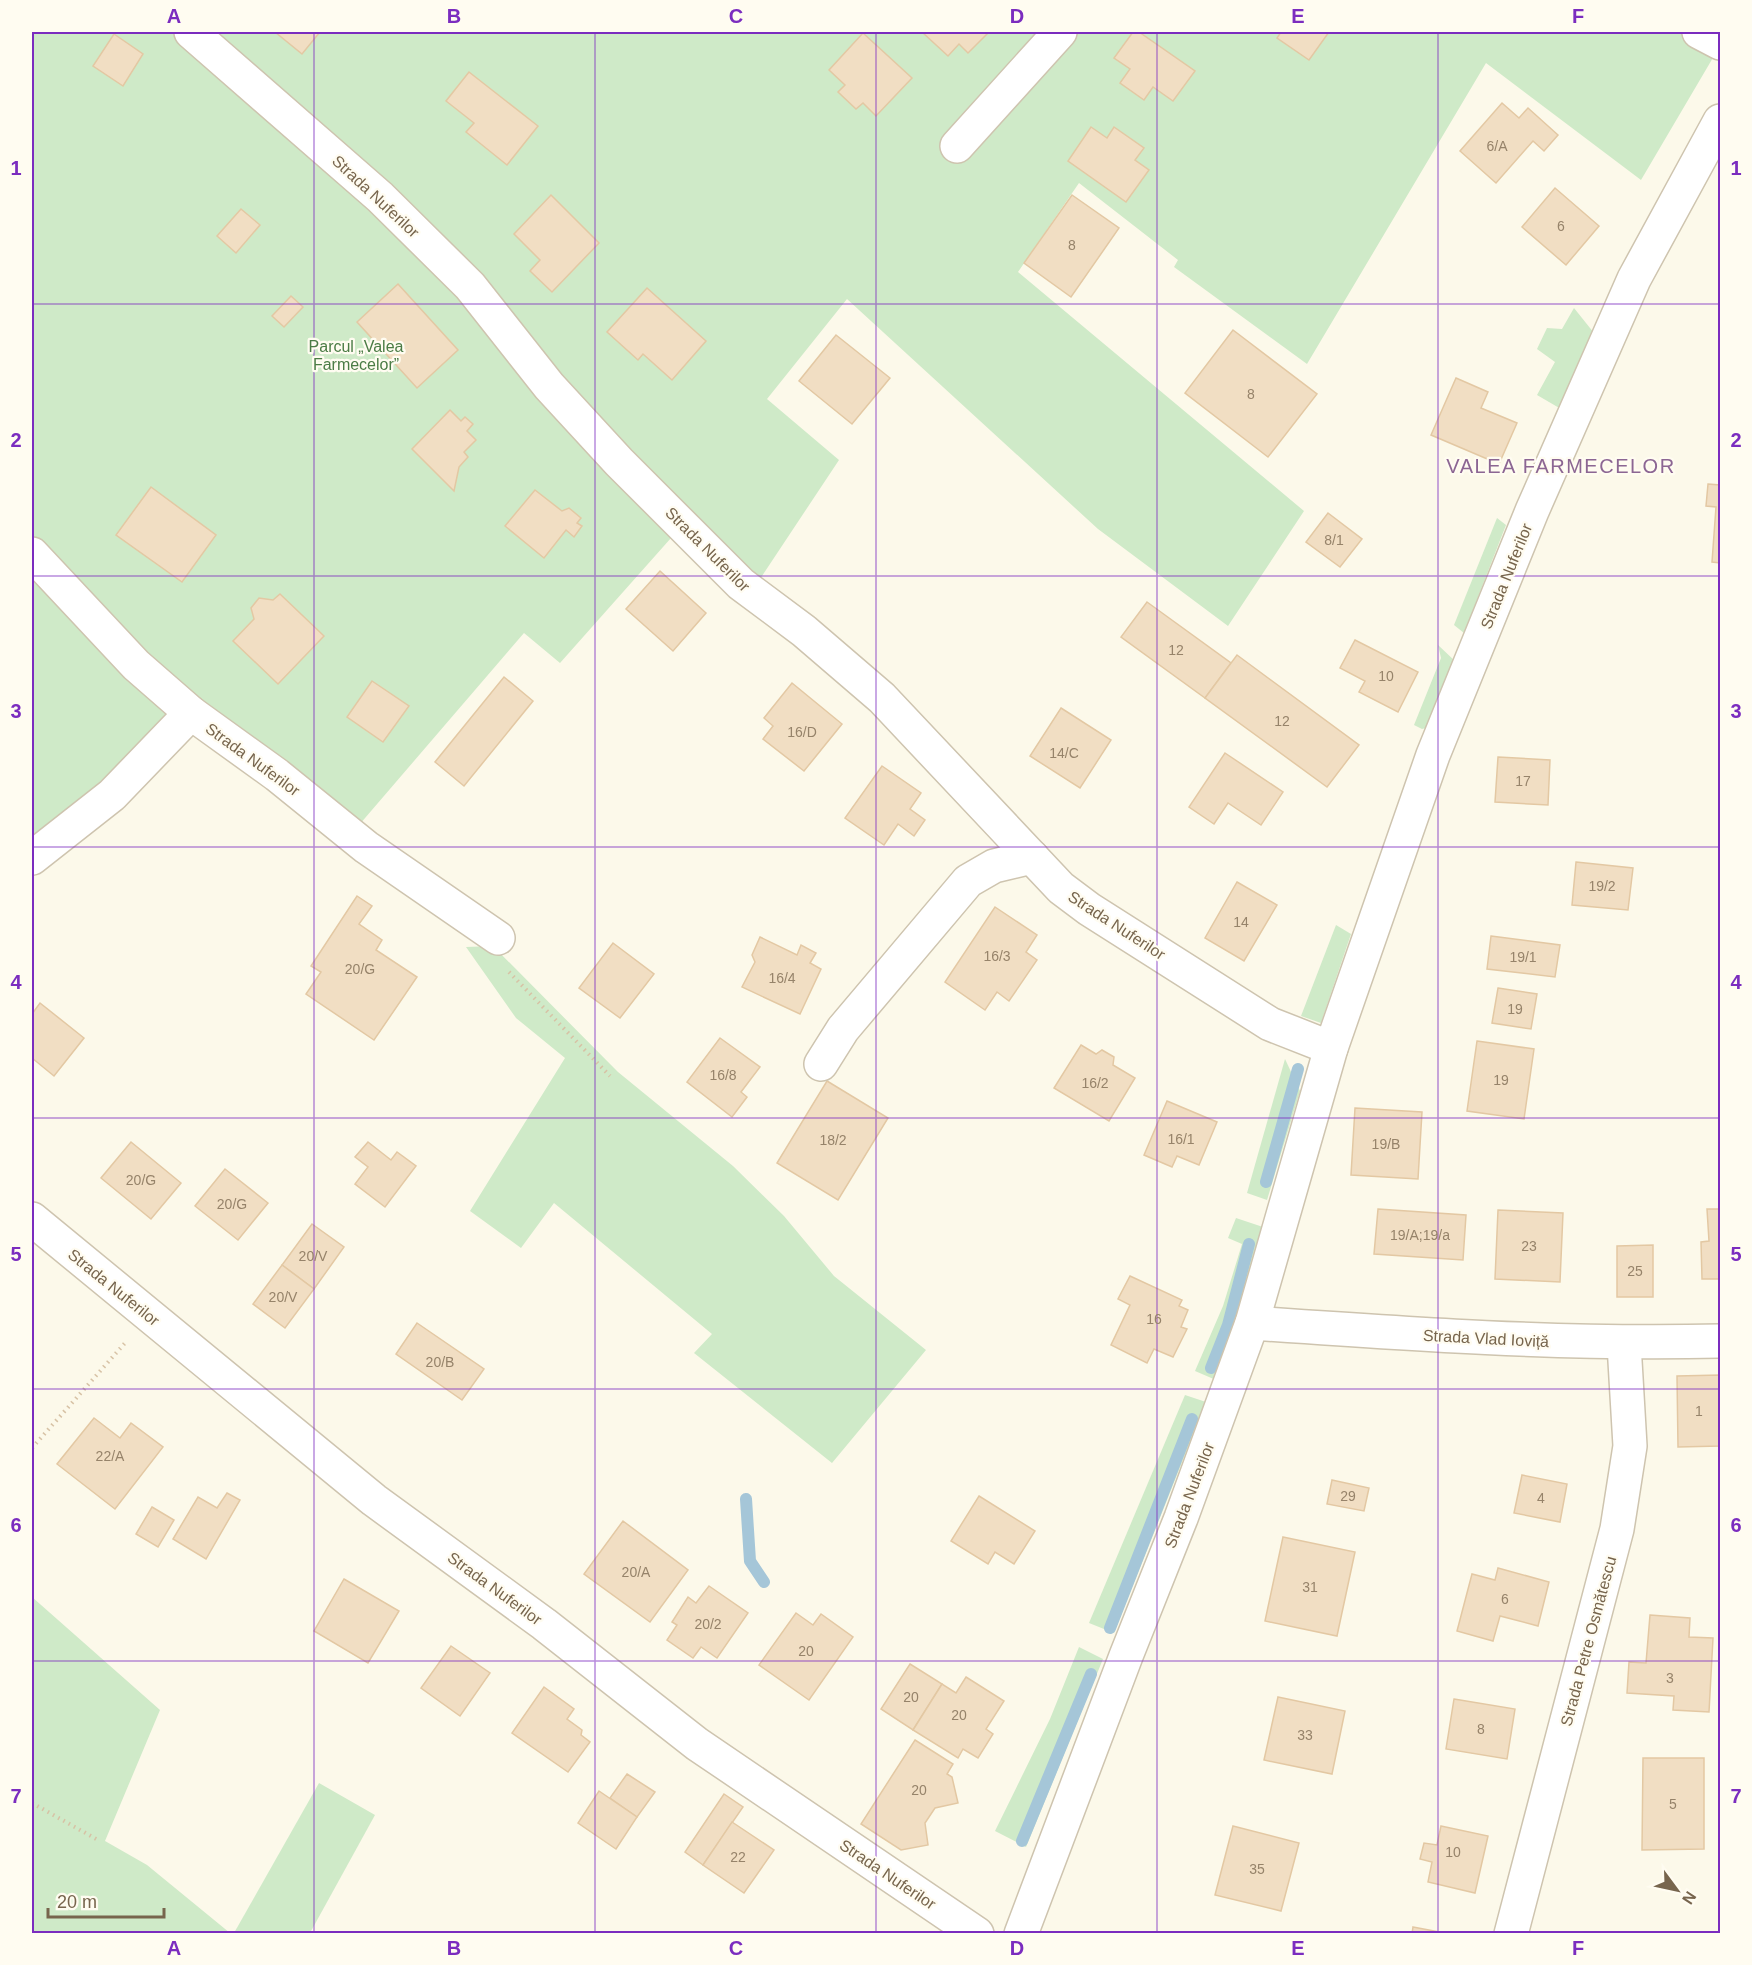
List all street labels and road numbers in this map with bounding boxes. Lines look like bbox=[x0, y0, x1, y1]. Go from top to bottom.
street label: Strada Nuferilor bbox=[329, 152, 423, 241]
street label: Strada Nuferilor bbox=[662, 504, 754, 595]
street label: Strada Nuferilor bbox=[1478, 520, 1536, 631]
street label: Strada Nuferilor bbox=[202, 720, 304, 800]
street label: Strada Nuferilor bbox=[1065, 888, 1169, 963]
street label: Strada Nuferilor bbox=[65, 1246, 163, 1330]
street label: Strada Vlad Ioviță bbox=[1422, 1327, 1550, 1350]
street label: Strada Nuferilor bbox=[1161, 1439, 1218, 1551]
street label: Strada Nuferilor bbox=[444, 1549, 546, 1629]
street label: Strada Petre Osmătescu bbox=[1558, 1554, 1619, 1728]
street label: Strada Nuferilor bbox=[837, 1836, 939, 1913]

